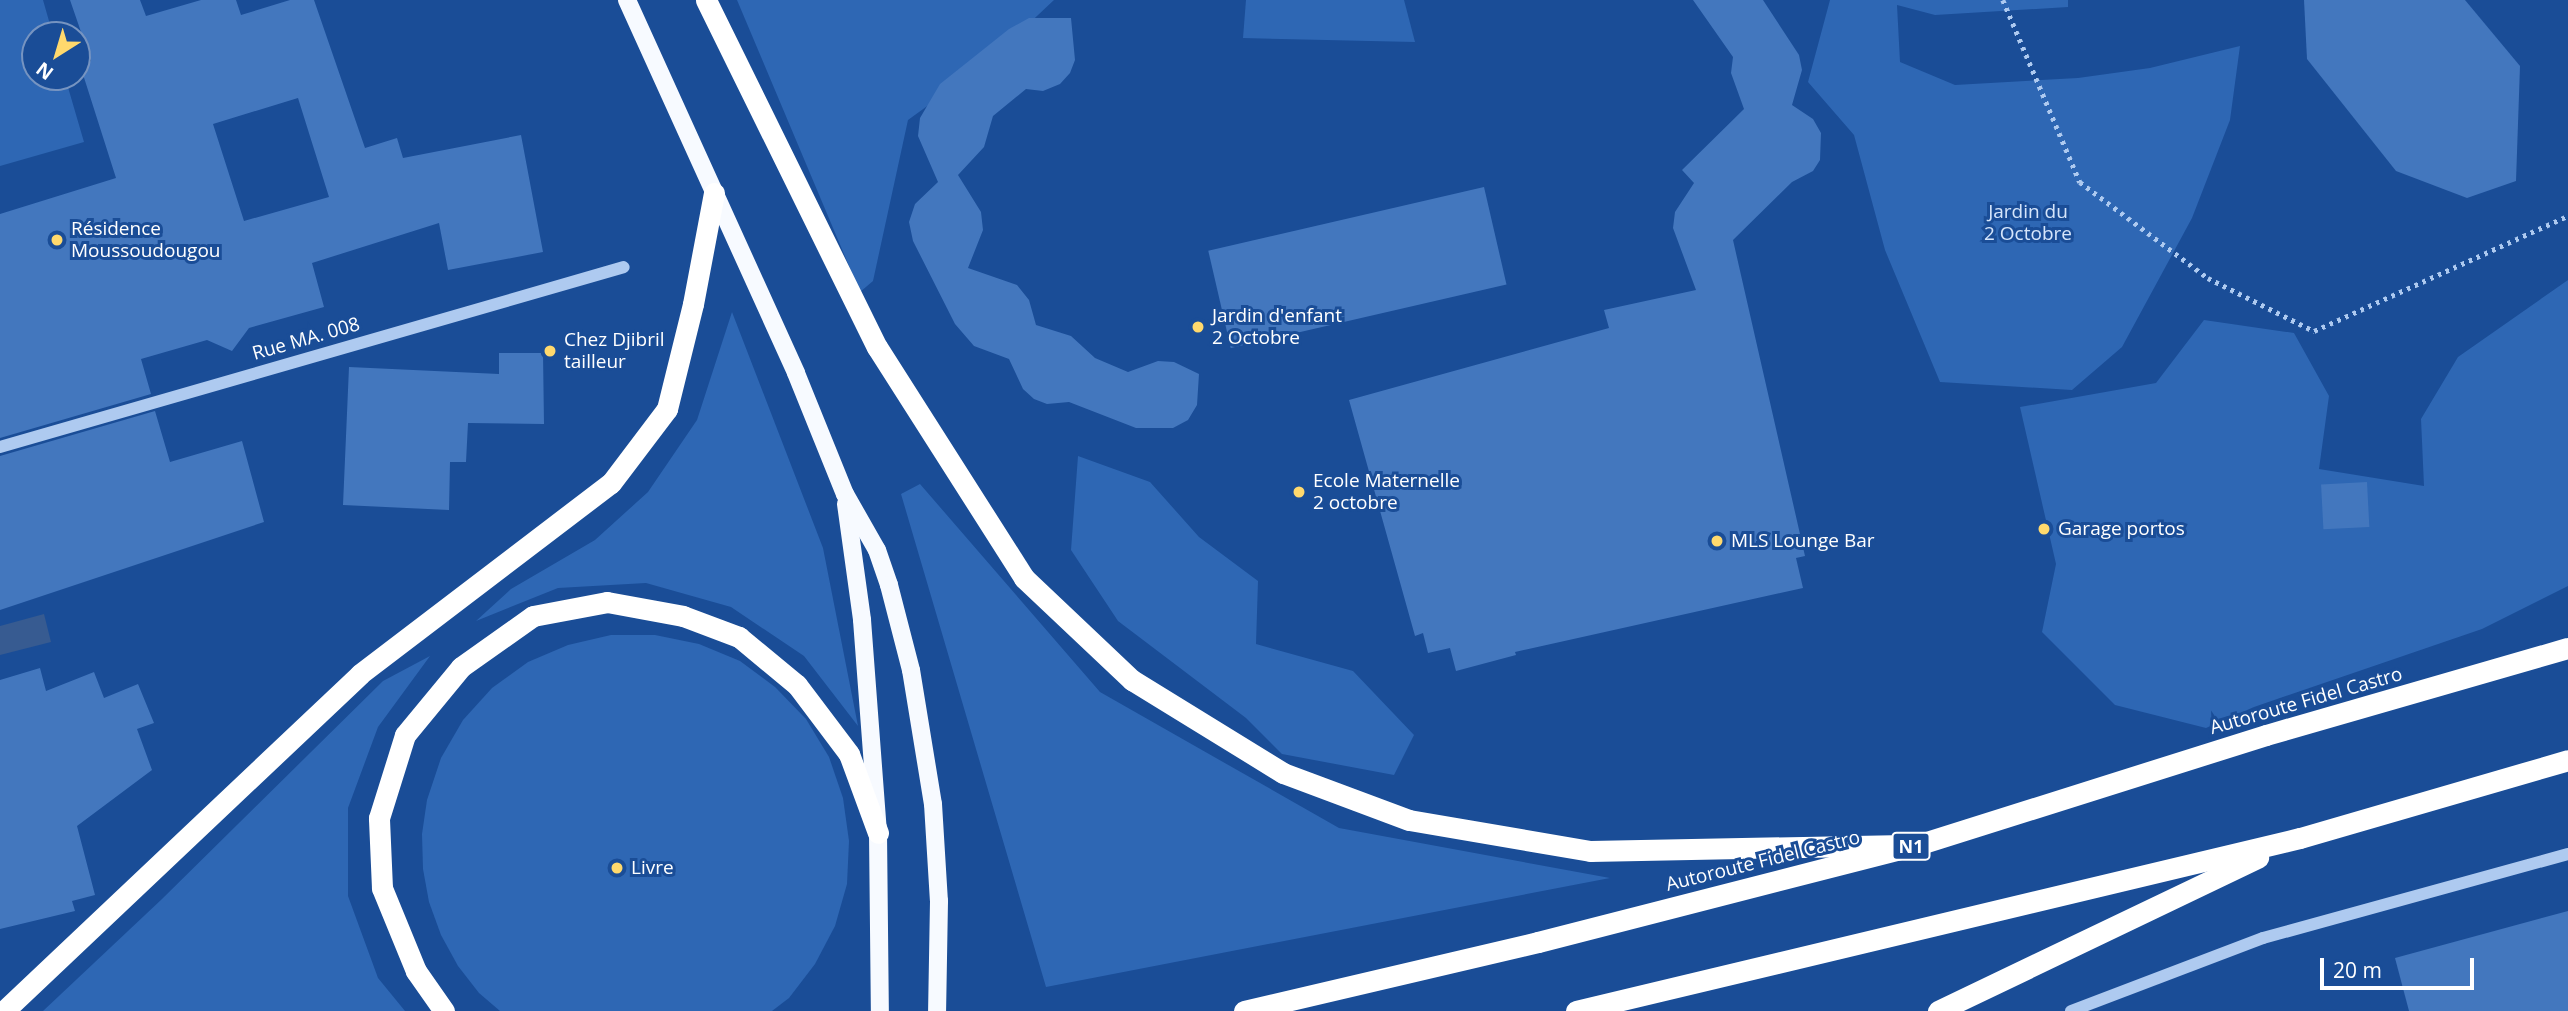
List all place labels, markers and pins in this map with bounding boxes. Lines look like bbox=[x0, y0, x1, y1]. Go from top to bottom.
place label: Résidence Moussoudougou bbox=[71, 218, 220, 262]
marker: Résidence Moussoudougou bbox=[49, 232, 65, 248]
place label: Jardin d'enfant 2 Octobre bbox=[1212, 305, 1342, 349]
marker: Jardin d'enfant 2 Octobre bbox=[1190, 319, 1206, 335]
place label: Chez Djibril tailleur bbox=[564, 329, 664, 373]
marker: Chez Djibril tailleur bbox=[542, 343, 558, 359]
place label: Ecole Maternelle 2 octobre bbox=[1313, 470, 1460, 514]
marker: Ecole Maternelle 2 octobre bbox=[1291, 484, 1307, 500]
place label: Garage portos bbox=[2058, 518, 2185, 540]
marker: Garage portos bbox=[2036, 521, 2052, 537]
place label: MLS Lounge Bar bbox=[1731, 530, 1875, 552]
marker: MLS Lounge Bar bbox=[1709, 533, 1725, 549]
place label: Livre bbox=[631, 857, 674, 879]
marker: Livre bbox=[609, 860, 625, 876]

